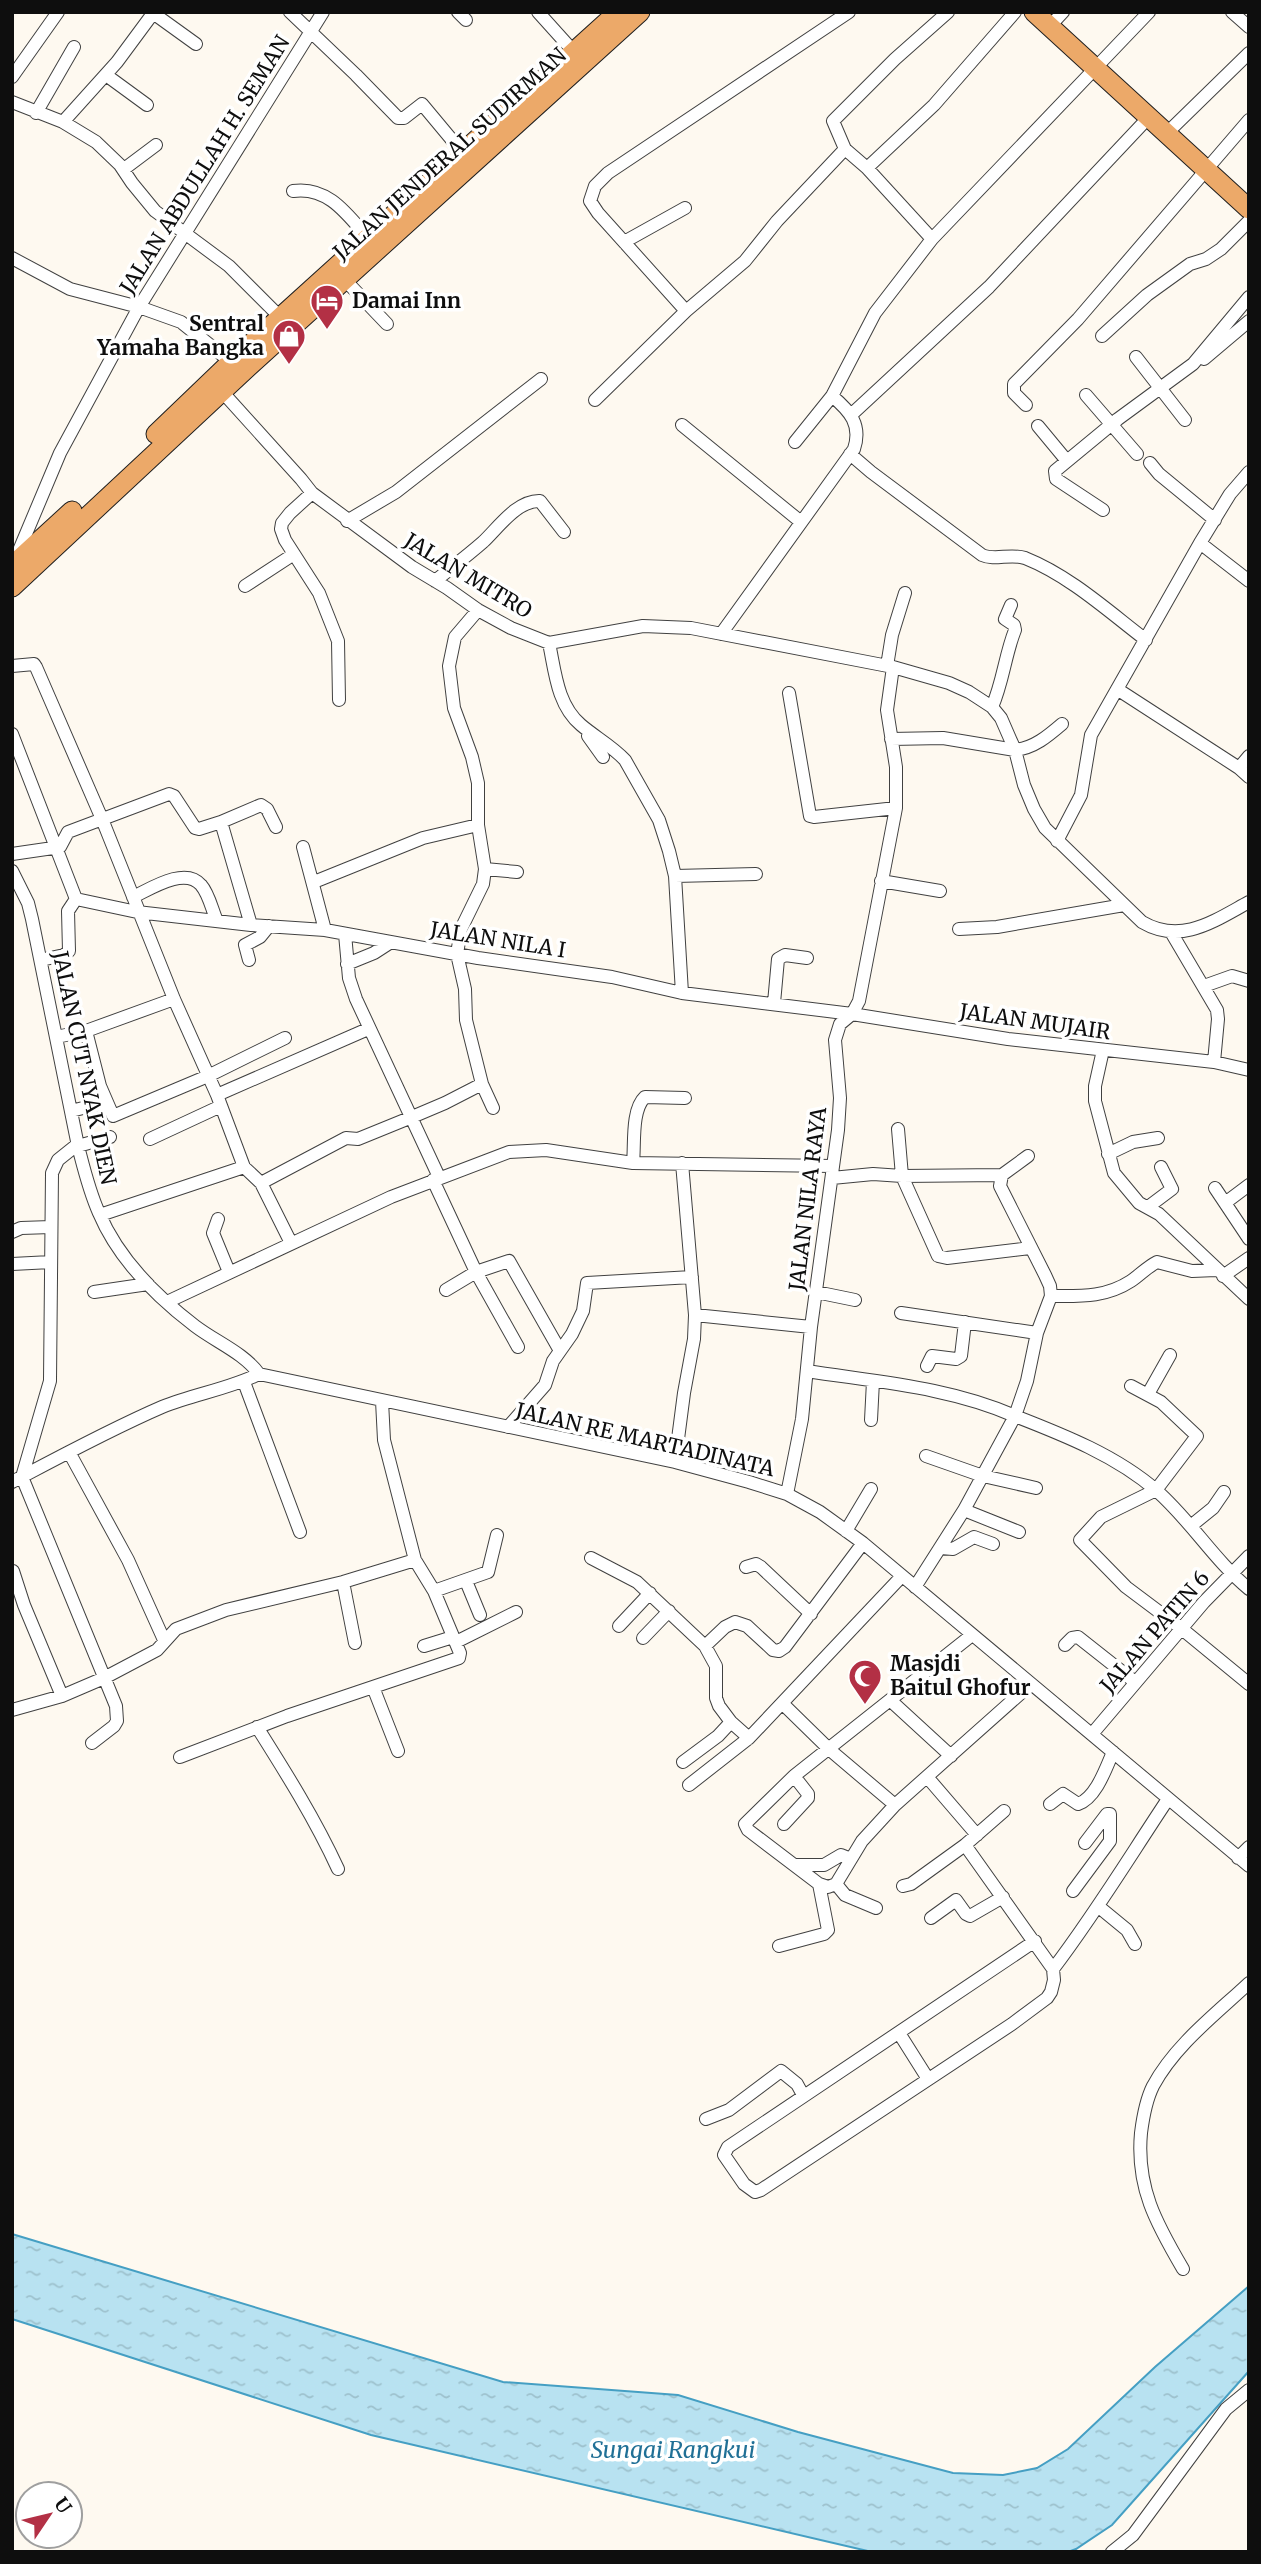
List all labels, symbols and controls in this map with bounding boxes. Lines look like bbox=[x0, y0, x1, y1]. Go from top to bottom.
street label: JALAN ABDULLAH H. SEMAN bbox=[113, 30, 295, 300]
street label: JALAN JENDERAL SUDIRMAN bbox=[327, 42, 572, 266]
hotel icon: Damai Inn bbox=[308, 282, 346, 331]
place label: Damai Inn bbox=[352, 287, 461, 314]
place label: Sentral Yamaha Bangka bbox=[96, 310, 264, 361]
shop icon: Sentral Yamaha Bangka bbox=[270, 317, 308, 366]
street label: JALAN MITRO bbox=[399, 526, 537, 624]
street label: JALAN NILA I bbox=[427, 915, 568, 964]
street label: JALAN CUT NYAK DIEN bbox=[46, 948, 122, 1187]
street label: JALAN MUJAIR bbox=[957, 997, 1113, 1046]
street label: JALAN NILA RAYA bbox=[783, 1105, 832, 1293]
street label: JALAN RE MARTADINATA bbox=[512, 1396, 777, 1482]
street label: JALAN PATIN 6 bbox=[1093, 1565, 1215, 1699]
place label: Masjdi Baitul Ghofur bbox=[890, 1650, 1031, 1701]
mosque icon: Masjdi Baitul Ghofur bbox=[846, 1657, 884, 1706]
water label: Sungai Rangkui bbox=[591, 2435, 756, 2464]
north arrow bbox=[14, 2480, 84, 2550]
text: U bbox=[49, 2493, 77, 2518]

